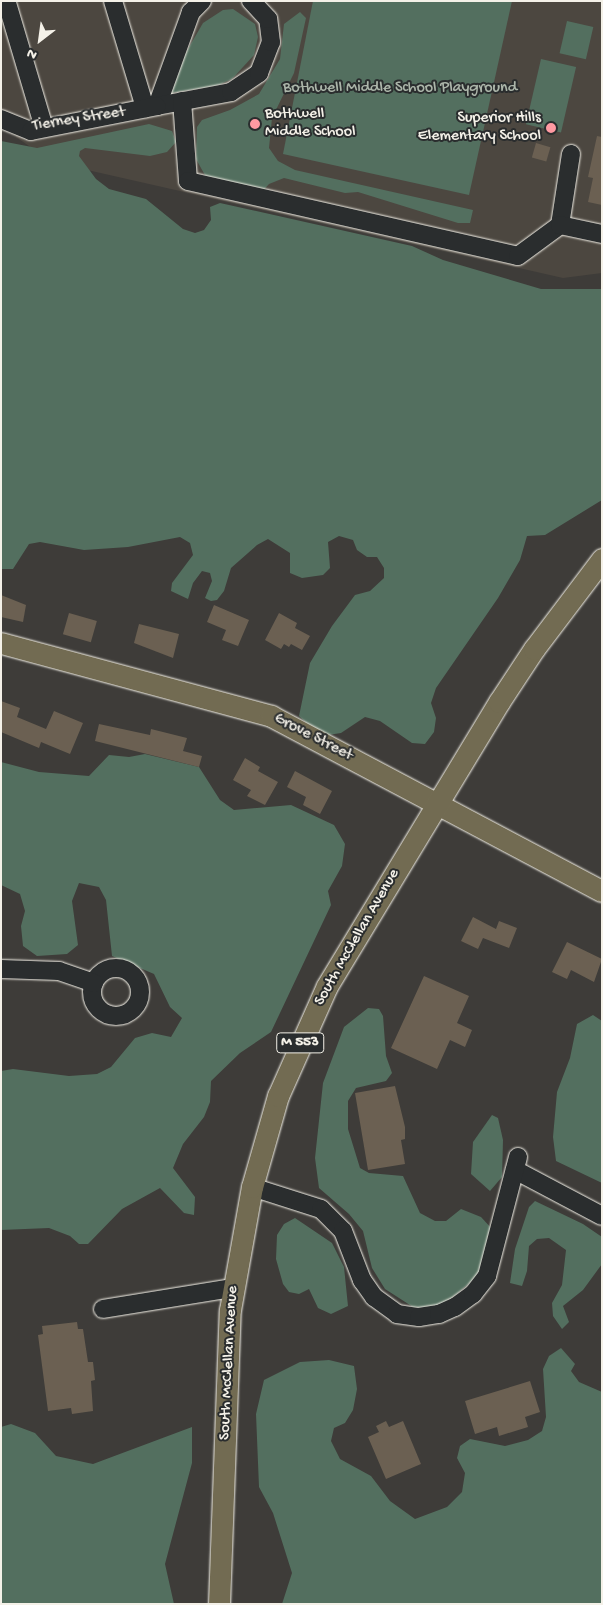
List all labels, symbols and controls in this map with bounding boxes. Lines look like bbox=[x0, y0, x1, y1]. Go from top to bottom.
north arrow bbox=[15, 15, 65, 65]
text: N bbox=[24, 44, 40, 63]
park label: Bothwell Middle School Playground bbox=[283, 79, 517, 99]
street label: Tierney Street bbox=[31, 103, 127, 137]
place label: Bothwell Middle School bbox=[265, 105, 355, 143]
place label: Superior Hills Elementary School bbox=[418, 109, 541, 147]
marker: Bothwell Middle School bbox=[249, 118, 261, 130]
marker: Superior Hills Elementary School bbox=[545, 122, 557, 134]
street label: Grove Street bbox=[270, 710, 356, 766]
street label: South McClellan Avenue bbox=[311, 866, 405, 1010]
road number: M 553 bbox=[275, 1030, 325, 1056]
street label: South McClellan Avenue bbox=[216, 1285, 244, 1441]

